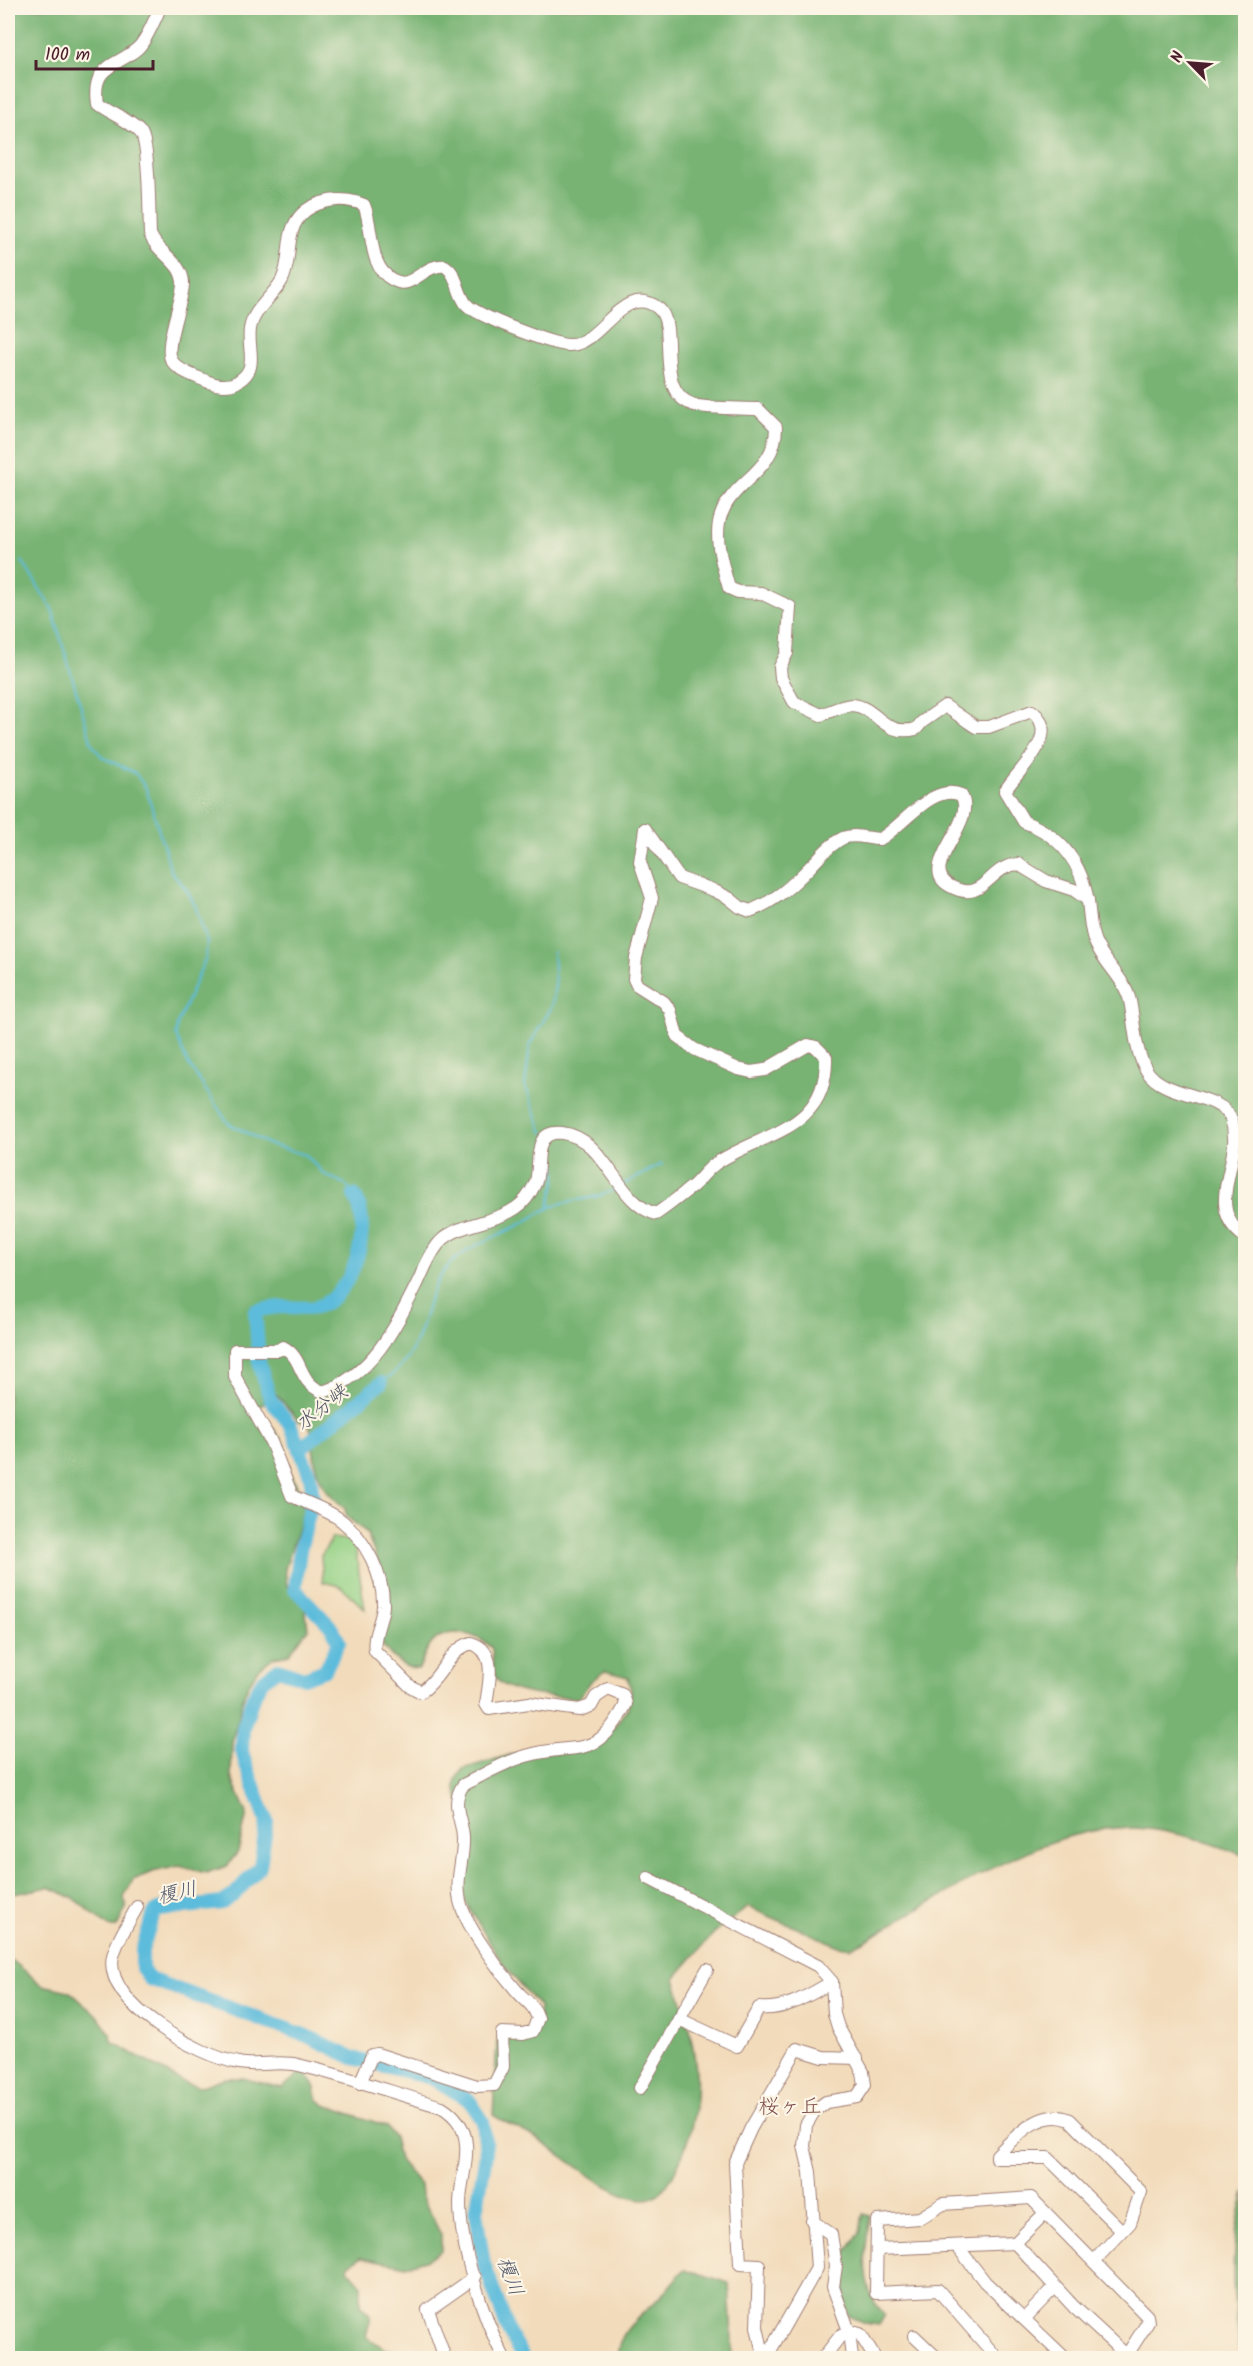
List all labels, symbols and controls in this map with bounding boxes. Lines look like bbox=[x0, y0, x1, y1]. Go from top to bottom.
scale bar bbox=[36, 33, 153, 71]
north arrow bbox=[1160, 33, 1220, 93]
text: 100 m bbox=[45, 41, 90, 70]
text: N bbox=[1164, 47, 1191, 67]
water label: 水分峡 bbox=[289, 1377, 356, 1440]
water label: 榎川 bbox=[154, 1874, 201, 1914]
district label: 桜ヶ丘 bbox=[759, 2091, 822, 2124]
water label: 榎川 bbox=[487, 2252, 531, 2301]

